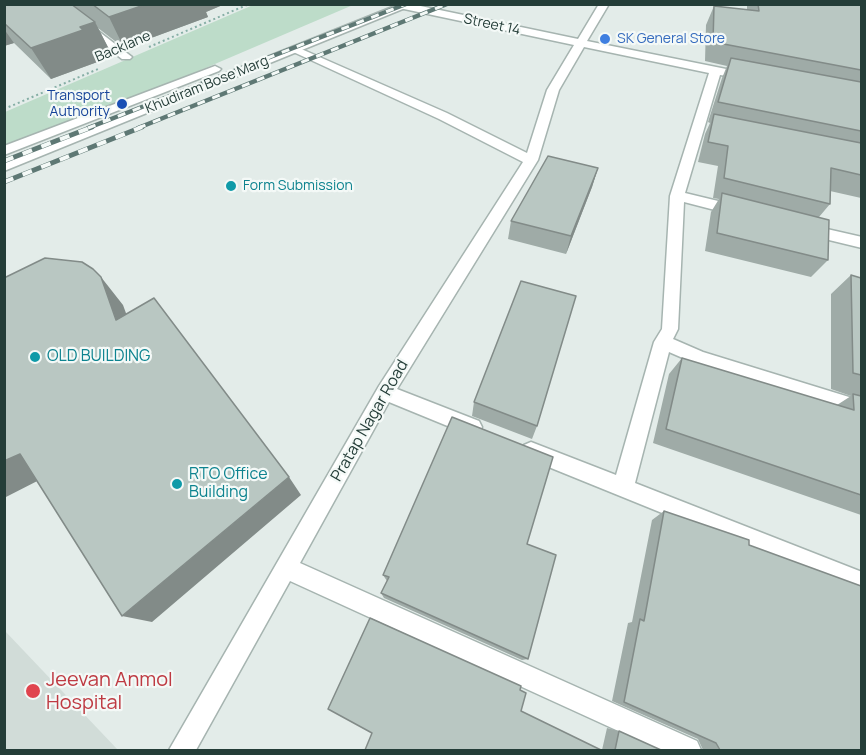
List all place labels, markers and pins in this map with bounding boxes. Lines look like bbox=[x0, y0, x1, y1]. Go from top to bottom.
place label: SK General Store bbox=[617, 31, 725, 47]
marker: SK General Store bbox=[598, 32, 612, 46]
place label: Transport Authority bbox=[47, 88, 110, 120]
marker: Transport Authority bbox=[115, 97, 129, 111]
place label: Form Submission bbox=[243, 178, 353, 194]
marker: Form Submission bbox=[224, 179, 238, 193]
place label: OLD BUILDING bbox=[47, 347, 150, 367]
marker: OLD BUILDING bbox=[28, 350, 42, 364]
place label: RTO Office Building bbox=[189, 465, 268, 503]
marker: RTO Office Building bbox=[170, 477, 184, 491]
place label: Jeevan Anmol Hospital bbox=[46, 668, 173, 715]
marker: Jeevan Anmol Hospital bbox=[24, 682, 42, 700]

